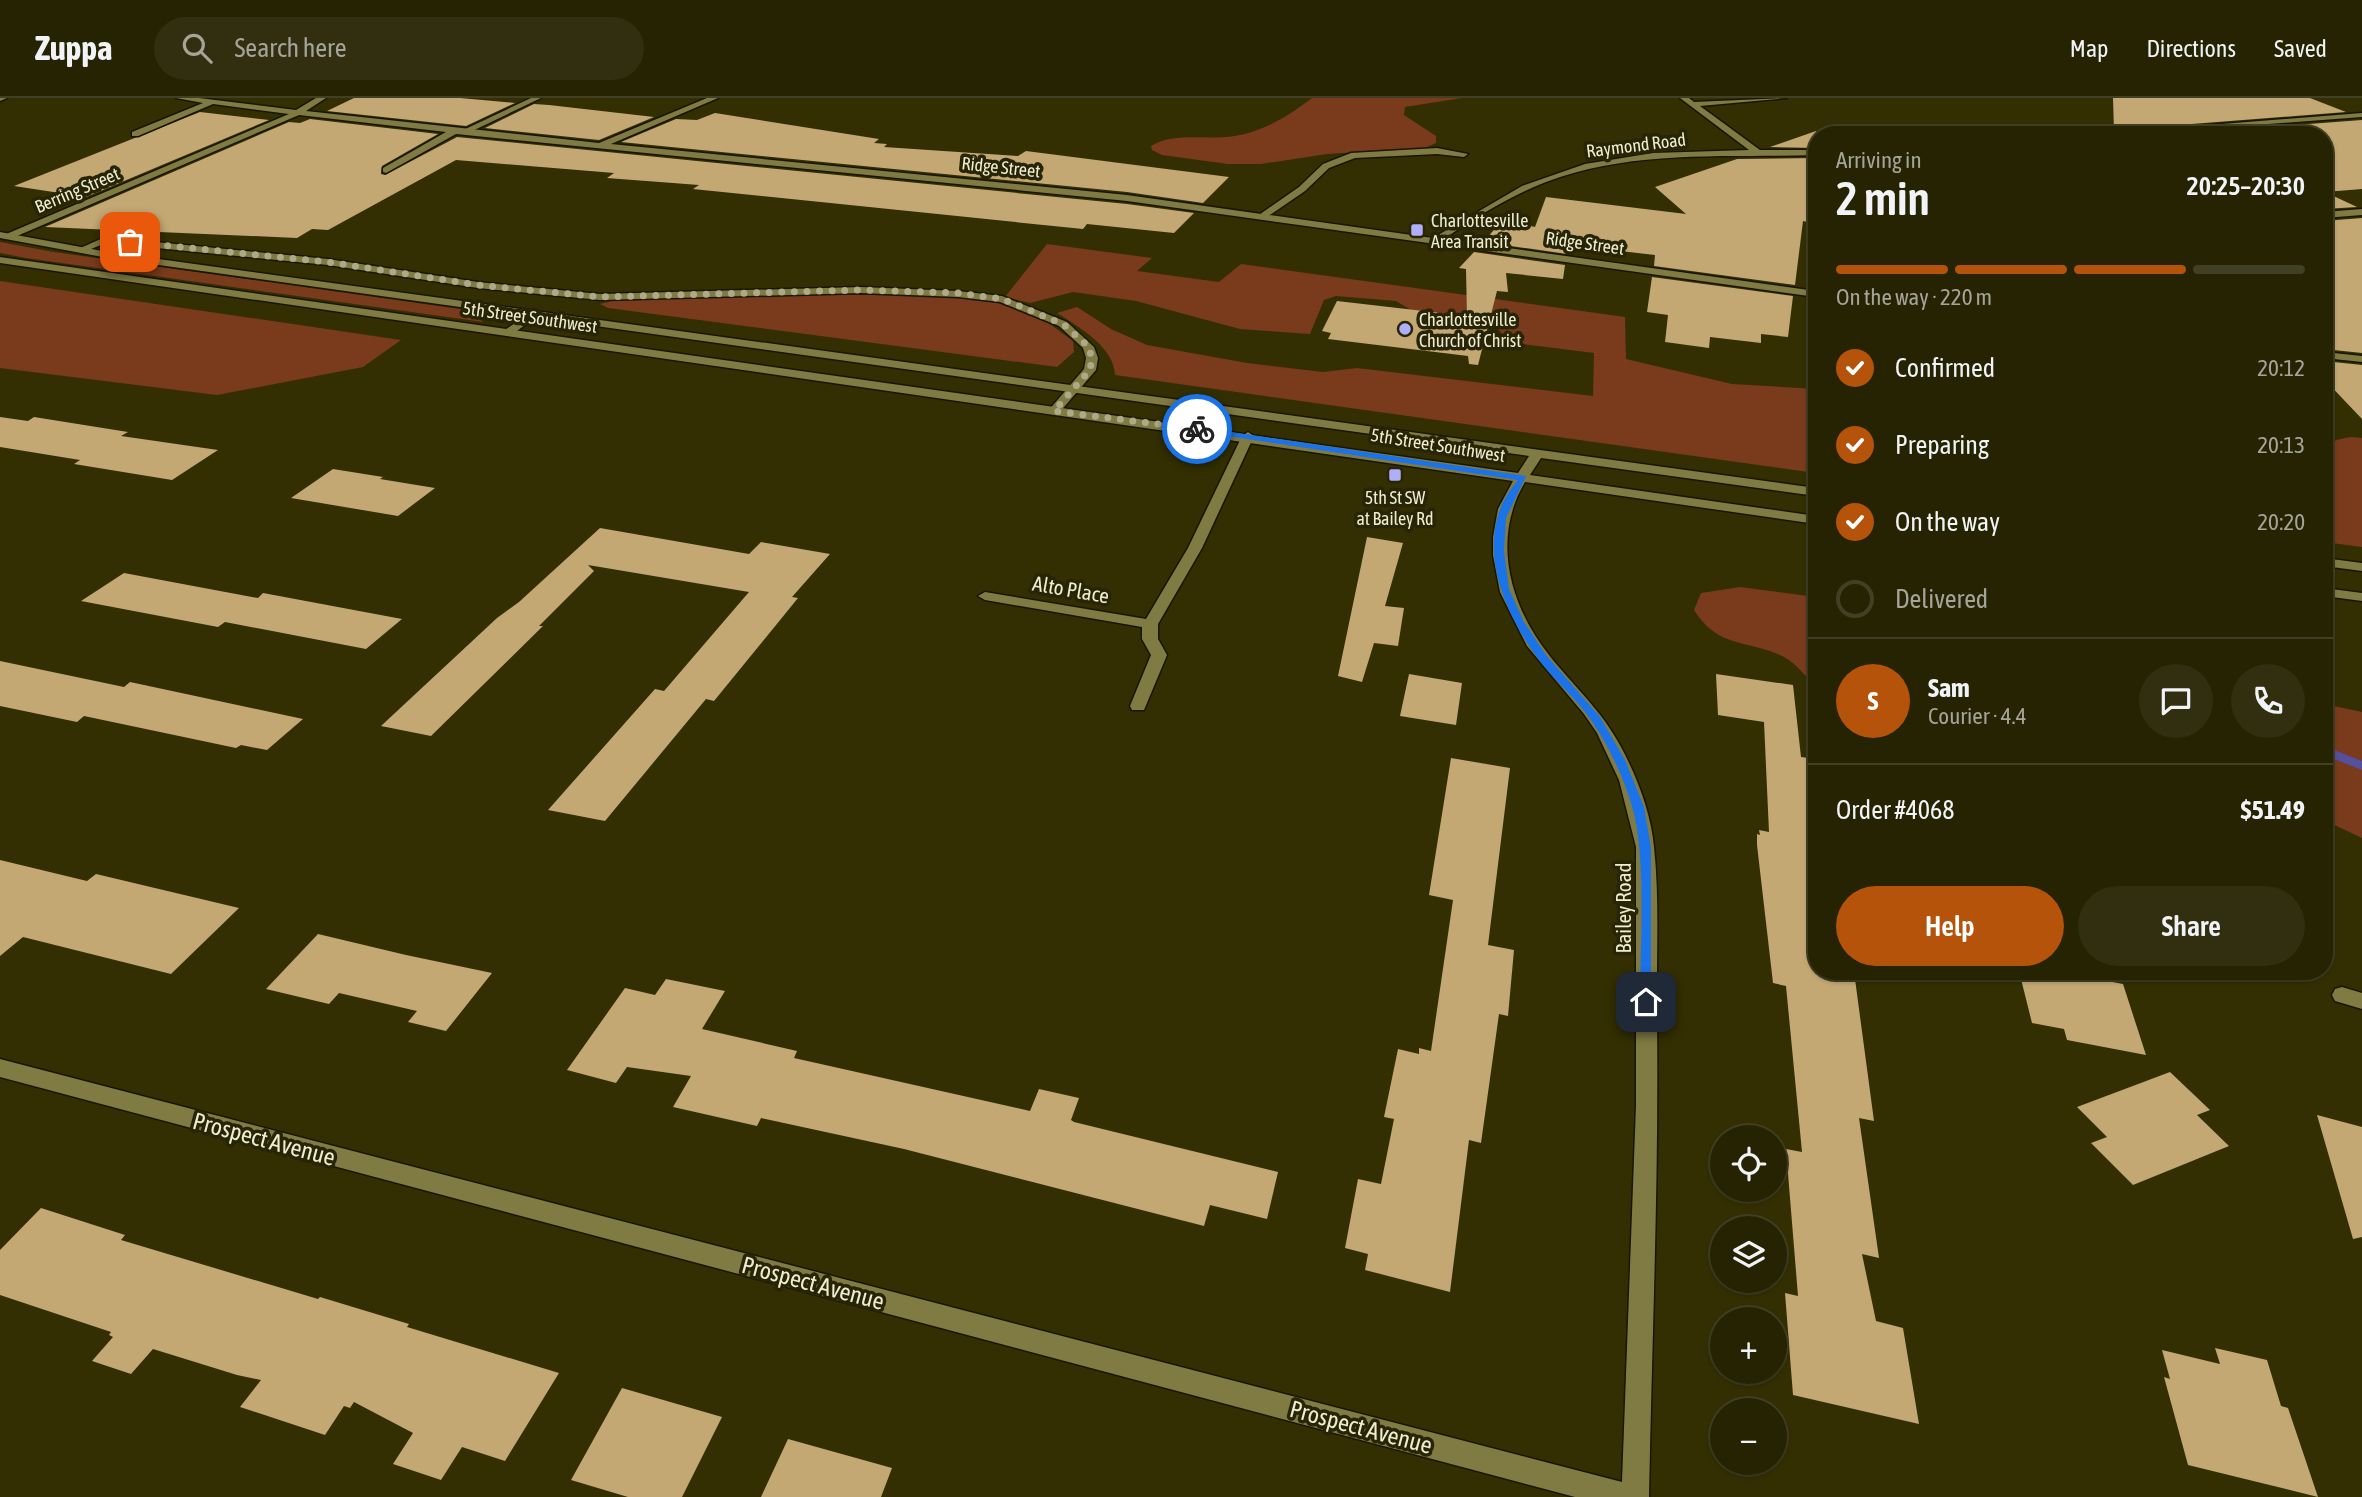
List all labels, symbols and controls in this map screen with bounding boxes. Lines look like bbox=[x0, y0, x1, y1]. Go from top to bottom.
search box bbox=[154, 17, 644, 80]
text: Zuppa bbox=[35, 29, 112, 67]
icon: search bbox=[178, 29, 216, 67]
text: Search here bbox=[234, 33, 347, 63]
text: Map bbox=[2070, 35, 2108, 62]
text: Directions bbox=[2146, 35, 2236, 62]
text: Saved bbox=[2274, 35, 2327, 62]
street label: Raymond Road bbox=[1585, 128, 1687, 162]
text: Arriving in bbox=[1836, 147, 1922, 173]
street label: Ridge Street bbox=[961, 152, 1041, 182]
street label: Berring Street bbox=[32, 163, 122, 217]
text: 20:25–20:30 bbox=[2187, 171, 2305, 201]
text: 2 min bbox=[1836, 172, 1930, 225]
place label: Charlottesville Area Transit bbox=[1431, 210, 1528, 252]
pin bbox=[100, 212, 160, 272]
marker: Charlottesville Area Transit bbox=[1409, 222, 1425, 238]
icon: bag bbox=[111, 223, 149, 261]
street label: Ridge Street bbox=[1544, 227, 1626, 259]
text: On the way · 220 m bbox=[1836, 284, 1992, 310]
street label: 5th Street Southwest bbox=[461, 297, 599, 337]
place label: Charlottesville Church of Christ bbox=[1419, 309, 1521, 351]
marker: Charlottesville Church of Christ bbox=[1397, 321, 1413, 337]
icon: check bbox=[1836, 349, 1874, 387]
text: Confirmed bbox=[1895, 353, 1995, 383]
text: 20:12 bbox=[2257, 355, 2305, 381]
courier bbox=[1162, 394, 1232, 464]
icon: bike bbox=[1178, 410, 1216, 448]
street label: 5th Street Southwest bbox=[1369, 424, 1507, 466]
icon: check bbox=[1836, 426, 1874, 464]
text: Preparing bbox=[1895, 430, 1989, 460]
text: 20:13 bbox=[2257, 432, 2305, 458]
marker: 5th St SW at Bailey Rd bbox=[1387, 467, 1403, 483]
place label: 5th St SW at Bailey Rd bbox=[1356, 487, 1434, 529]
icon: check bbox=[1836, 503, 1874, 541]
text: On the way bbox=[1895, 507, 2000, 537]
text: 20:20 bbox=[2257, 509, 2305, 535]
street label: Alto Place bbox=[1031, 570, 1111, 608]
text: Delivered bbox=[1895, 584, 1988, 614]
button: chat bbox=[2139, 664, 2213, 738]
button: phone bbox=[2231, 664, 2305, 738]
text: Sam bbox=[1928, 673, 1970, 703]
text: S bbox=[1868, 686, 1878, 716]
text: Courier · 4.4 bbox=[1928, 703, 2027, 729]
text: Order #4068 bbox=[1836, 795, 1955, 825]
text: $51.49 bbox=[2241, 795, 2305, 825]
street label: Bailey Road bbox=[1611, 863, 1635, 953]
button: Help bbox=[1836, 886, 2064, 966]
button: Share bbox=[2078, 886, 2305, 966]
pin bbox=[1616, 972, 1676, 1032]
icon: home bbox=[1627, 983, 1665, 1021]
street label: Prospect Avenue bbox=[190, 1107, 338, 1171]
map controls bbox=[1710, 1125, 1787, 1475]
button: locate bbox=[1710, 1125, 1787, 1202]
button: layers bbox=[1710, 1216, 1787, 1293]
street label: Prospect Avenue bbox=[739, 1251, 887, 1315]
button: + bbox=[1710, 1307, 1787, 1384]
street label: Prospect Avenue bbox=[1287, 1395, 1435, 1459]
button: − bbox=[1710, 1398, 1787, 1475]

